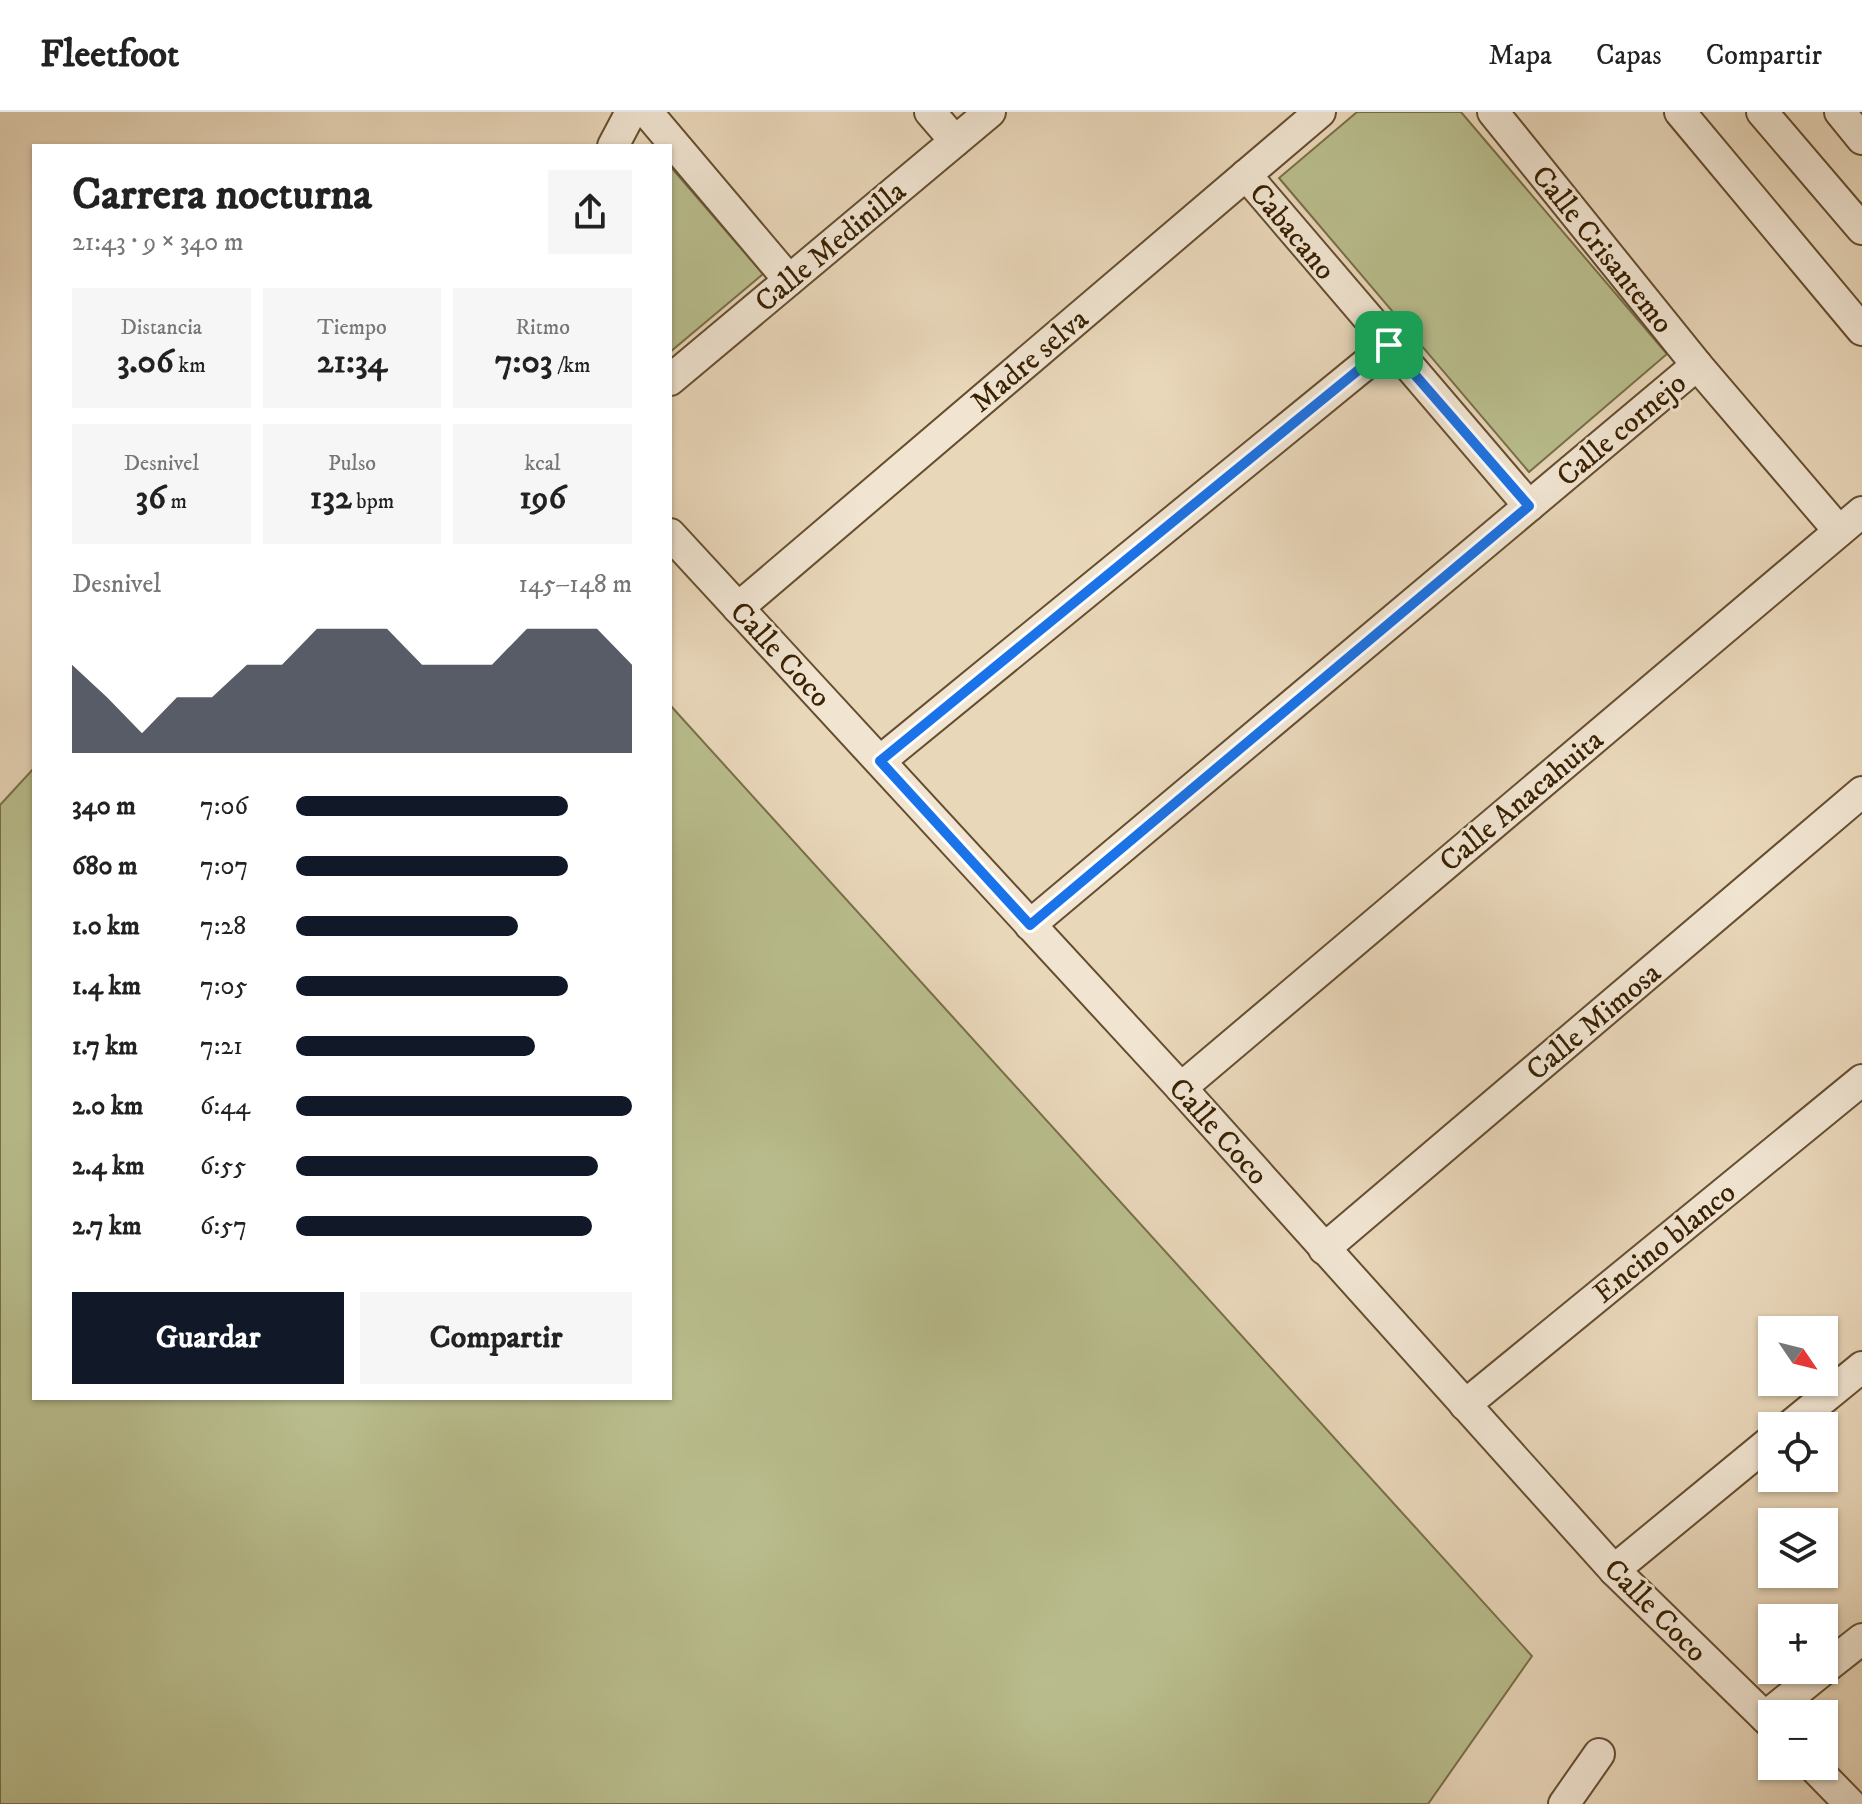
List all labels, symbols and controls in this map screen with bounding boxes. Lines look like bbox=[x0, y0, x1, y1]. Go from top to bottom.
text: Fleetfoot bbox=[40, 31, 179, 79]
text: Mapa bbox=[1488, 38, 1552, 73]
text: Capas bbox=[1596, 38, 1662, 73]
text: Compartir bbox=[1706, 38, 1822, 73]
street label: Calle Crisantemo bbox=[1523, 158, 1681, 341]
text: Carrera nocturna bbox=[72, 168, 372, 223]
button: share bbox=[548, 170, 632, 254]
street label: Calle Medinilla bbox=[748, 173, 914, 321]
street label: Cabacano bbox=[1241, 176, 1343, 288]
text: 21:43 · 9 × 340 m bbox=[72, 226, 243, 259]
street label: Madre selva bbox=[964, 301, 1097, 421]
pin bbox=[1355, 311, 1423, 379]
text: Distancia bbox=[120, 314, 202, 341]
text: Tiempo bbox=[317, 314, 387, 341]
text: Ritmo bbox=[515, 314, 570, 341]
icon: arrive bbox=[1367, 323, 1411, 367]
text: 3.06 bbox=[117, 341, 174, 383]
text: 21:34 bbox=[317, 341, 387, 383]
text: 7:03 bbox=[495, 341, 552, 383]
text: km bbox=[174, 352, 206, 379]
text: /km bbox=[552, 352, 591, 379]
street label: Calle cornejo bbox=[1550, 365, 1694, 495]
text: Desnivel bbox=[124, 450, 199, 477]
text: Pulso bbox=[328, 450, 376, 477]
text: kcal bbox=[525, 450, 561, 477]
text: 36 bbox=[136, 477, 166, 519]
text: 132 bbox=[310, 477, 352, 519]
text: 196 bbox=[519, 477, 566, 519]
text: m bbox=[166, 488, 187, 515]
text: bpm bbox=[352, 488, 394, 515]
text: Desnivel bbox=[72, 568, 161, 601]
text: 145–148 m bbox=[518, 568, 632, 601]
street label: Calle Coco bbox=[722, 594, 838, 716]
street label: Calle Anacahuita bbox=[1432, 722, 1612, 880]
text: 340 m bbox=[72, 790, 136, 823]
text: 7:06 bbox=[200, 790, 248, 823]
text: 680 m bbox=[72, 850, 138, 883]
text: 7:07 bbox=[200, 850, 248, 883]
text: 1.0 km bbox=[72, 910, 140, 943]
text: 7:28 bbox=[200, 910, 246, 943]
street label: Calle Mimosa bbox=[1519, 955, 1669, 1089]
text: 1.4 km bbox=[72, 970, 141, 1003]
text: 7:05 bbox=[200, 970, 247, 1003]
text: 1.7 km bbox=[72, 1030, 138, 1063]
text: 7:21 bbox=[200, 1030, 243, 1063]
street label: Calle Coco bbox=[1160, 1071, 1276, 1193]
text: 2.0 km bbox=[72, 1090, 143, 1123]
text: 6:44 bbox=[200, 1090, 250, 1123]
text: 2.4 km bbox=[72, 1150, 145, 1183]
text: 6:55 bbox=[200, 1150, 246, 1183]
street label: Encino blanco bbox=[1586, 1174, 1744, 1312]
text: 2.7 km bbox=[72, 1210, 141, 1243]
text: 6:57 bbox=[200, 1210, 247, 1243]
button: Guardar bbox=[72, 1292, 344, 1384]
button: Compartir bbox=[360, 1292, 632, 1384]
north arrow bbox=[1758, 1316, 1838, 1396]
map controls bbox=[1758, 1316, 1838, 1780]
button: locate bbox=[1758, 1412, 1838, 1492]
button: layers bbox=[1758, 1508, 1838, 1588]
street label: Calle Coco bbox=[1595, 1551, 1715, 1671]
button: + bbox=[1758, 1604, 1838, 1684]
button: − bbox=[1758, 1700, 1838, 1780]

